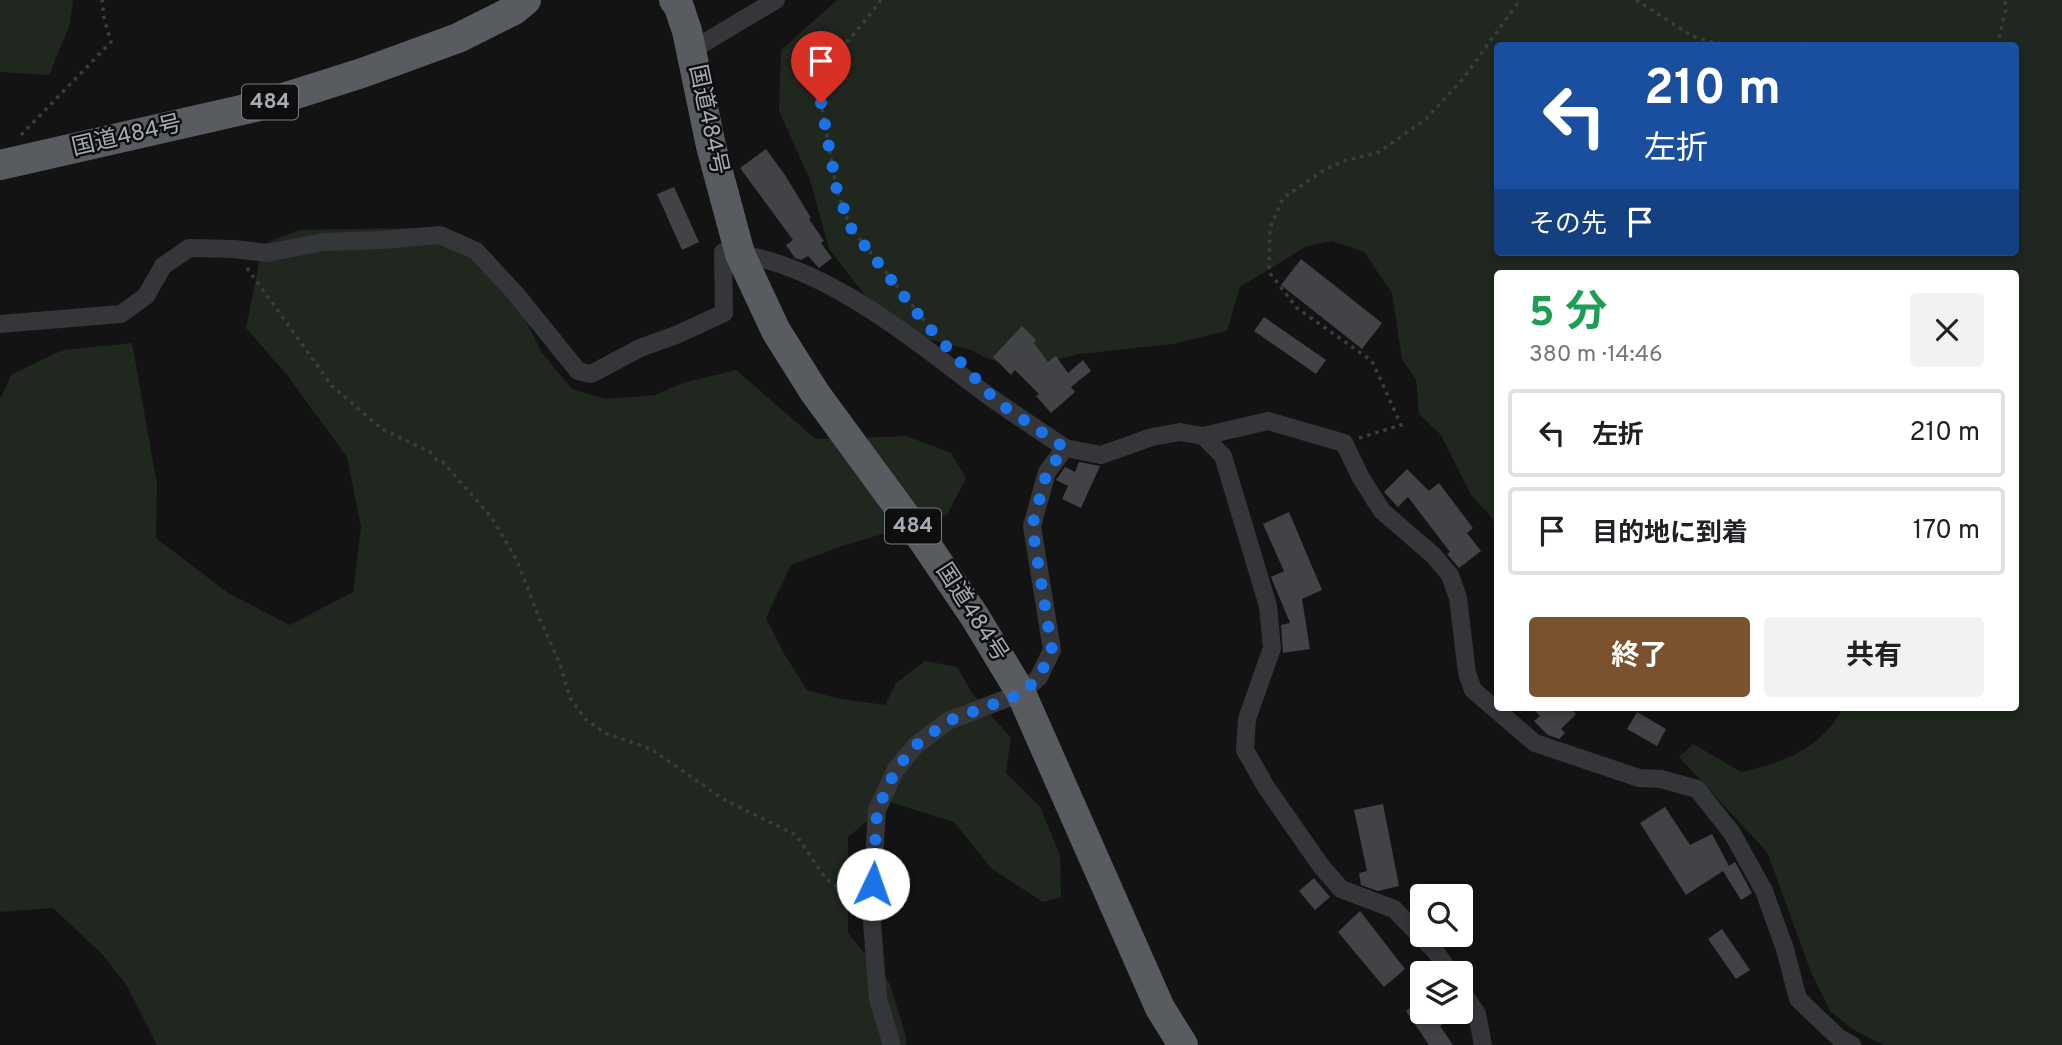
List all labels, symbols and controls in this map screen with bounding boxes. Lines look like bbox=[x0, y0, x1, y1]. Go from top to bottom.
pin bbox=[791, 31, 851, 103]
icon: arrive bbox=[802, 42, 840, 80]
text: 210 m bbox=[1644, 60, 1781, 122]
street label: 国道484号 bbox=[681, 62, 733, 178]
icon: left bbox=[1529, 70, 1620, 161]
road number: 484 bbox=[242, 84, 298, 119]
street label: 国道484号 bbox=[69, 110, 185, 164]
text: 左折 bbox=[1644, 130, 1708, 170]
icon: arrive bbox=[1621, 203, 1659, 241]
text: その先 bbox=[1529, 209, 1607, 242]
text: 5 分 bbox=[1529, 288, 1607, 341]
button: close bbox=[1910, 293, 1984, 367]
text: 380 m · 14:46 bbox=[1529, 341, 1663, 370]
icon: left bbox=[1533, 414, 1571, 452]
text: 210 m bbox=[1910, 417, 1980, 450]
text: 左折 bbox=[1592, 420, 1644, 453]
road number: 484 bbox=[885, 508, 941, 544]
icon: arrive bbox=[1533, 512, 1571, 550]
text: 170 m bbox=[1913, 515, 1980, 548]
text: 目的地に到着 bbox=[1592, 518, 1748, 551]
street label: 国道484号 bbox=[928, 558, 1014, 668]
button: 終了 bbox=[1529, 617, 1750, 697]
button: 共有 bbox=[1764, 617, 1984, 697]
position arrow bbox=[836, 847, 910, 921]
map controls bbox=[1410, 884, 1473, 1024]
button: search bbox=[1410, 884, 1473, 947]
button: layers bbox=[1410, 961, 1473, 1024]

